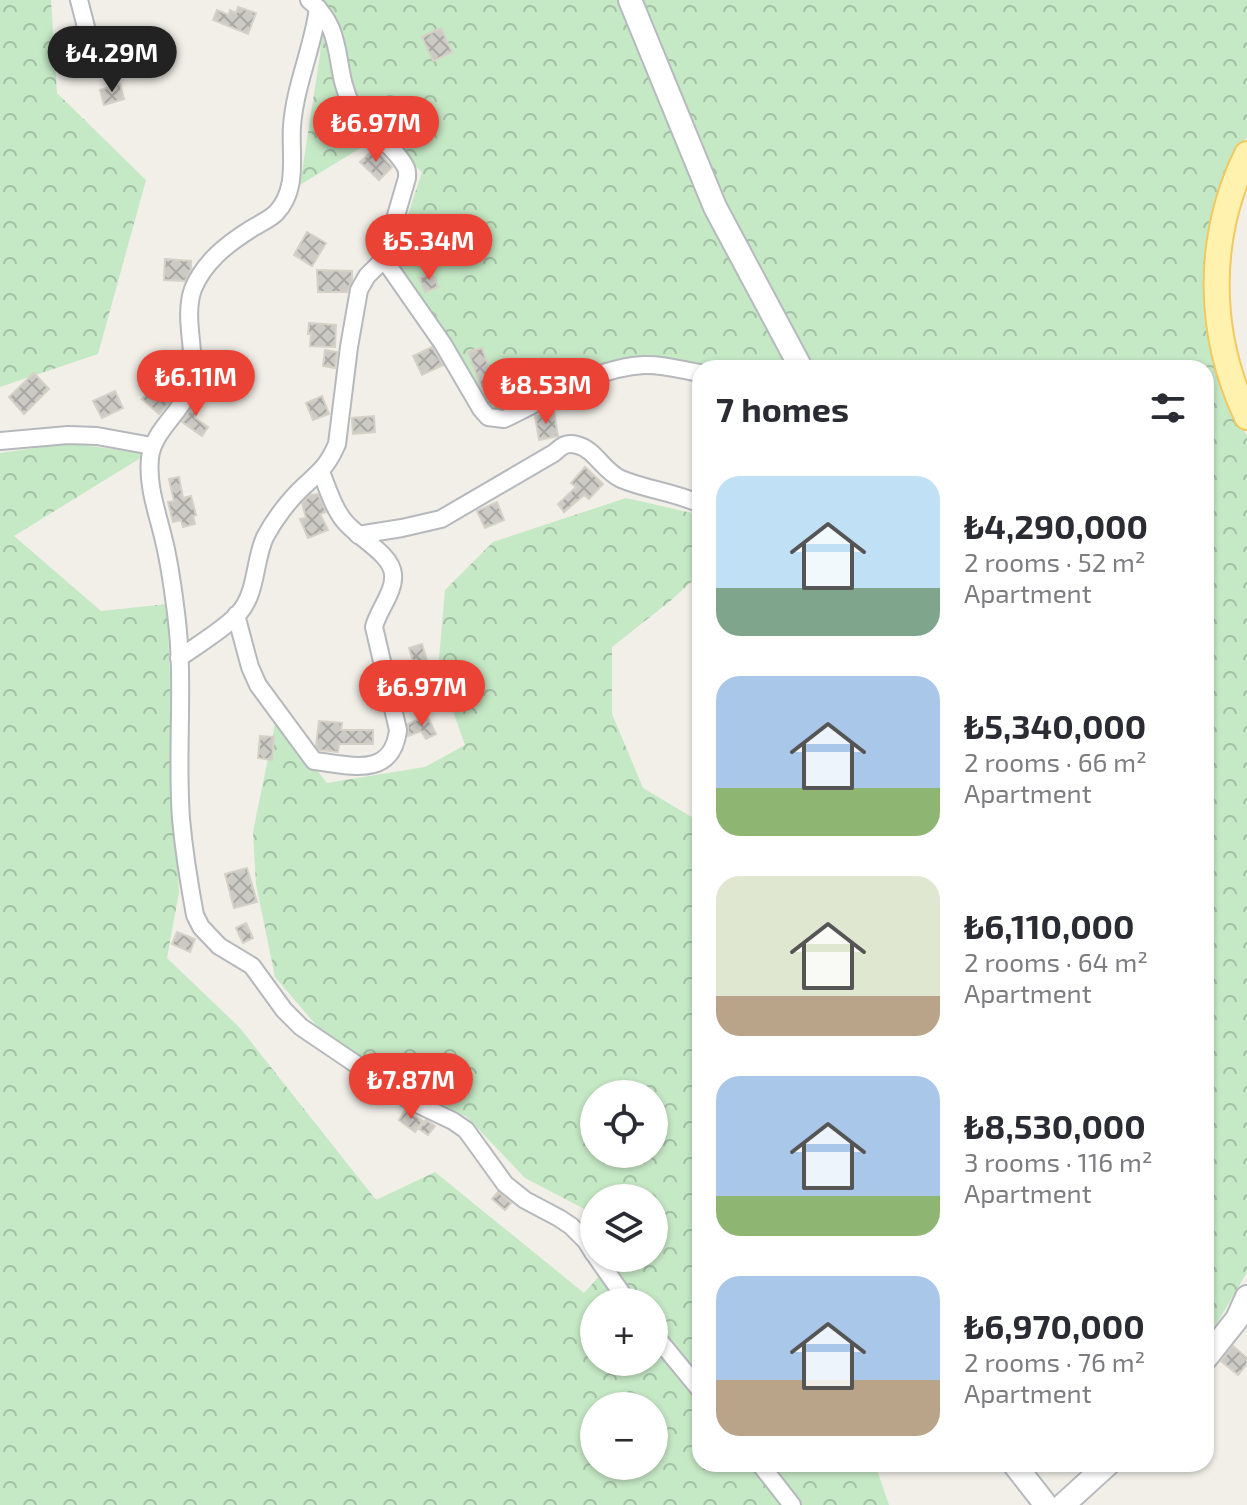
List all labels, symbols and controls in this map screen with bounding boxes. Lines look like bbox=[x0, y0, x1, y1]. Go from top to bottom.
pin: ₺4.29M bbox=[47, 26, 177, 94]
text: ₺4.29M bbox=[66, 36, 158, 67]
pin: ₺6.97M bbox=[311, 96, 441, 164]
text: ₺6.97M bbox=[331, 106, 421, 137]
pin: ₺5.34M bbox=[364, 214, 494, 282]
text: ₺5.34M bbox=[383, 224, 475, 255]
pin: ₺6.11M bbox=[131, 350, 261, 418]
pin: ₺8.53M bbox=[481, 358, 611, 426]
text: ₺6.11M bbox=[155, 360, 237, 391]
text: ₺8.53M bbox=[501, 368, 591, 399]
icon: filters bbox=[1146, 386, 1190, 430]
text: 7 homes bbox=[716, 388, 849, 429]
text: ₺4,290,000 bbox=[964, 505, 1148, 546]
icon: home bbox=[780, 508, 876, 604]
text: 2 rooms · 52 m² bbox=[964, 546, 1146, 577]
text: Apartment bbox=[964, 577, 1092, 608]
pin: ₺6.97M bbox=[357, 660, 487, 728]
text: ₺6.97M bbox=[377, 670, 467, 701]
text: ₺5,340,000 bbox=[964, 705, 1146, 746]
icon: home bbox=[780, 708, 876, 804]
text: 2 rooms · 66 m² bbox=[964, 746, 1147, 777]
text: Apartment bbox=[964, 777, 1092, 808]
text: ₺6,110,000 bbox=[964, 905, 1135, 946]
icon: home bbox=[780, 908, 876, 1004]
text: 2 rooms · 64 m² bbox=[964, 946, 1148, 977]
text: Apartment bbox=[964, 977, 1092, 1008]
pin: ₺7.87M bbox=[346, 1053, 476, 1121]
text: ₺7.87M bbox=[367, 1063, 455, 1094]
map controls bbox=[580, 1080, 668, 1480]
button: locate bbox=[580, 1080, 668, 1168]
text: ₺8,530,000 bbox=[964, 1105, 1146, 1146]
icon: home bbox=[780, 1108, 876, 1204]
text: 3 rooms · 116 m² bbox=[964, 1146, 1153, 1177]
text: Apartment bbox=[964, 1177, 1092, 1208]
button: layers bbox=[580, 1184, 668, 1272]
button: + bbox=[580, 1288, 668, 1376]
text: ₺6,970,000 bbox=[964, 1305, 1145, 1346]
icon: home bbox=[780, 1308, 876, 1404]
text: 2 rooms · 76 m² bbox=[964, 1346, 1145, 1377]
text: Apartment bbox=[964, 1377, 1092, 1408]
button: − bbox=[580, 1392, 668, 1480]

